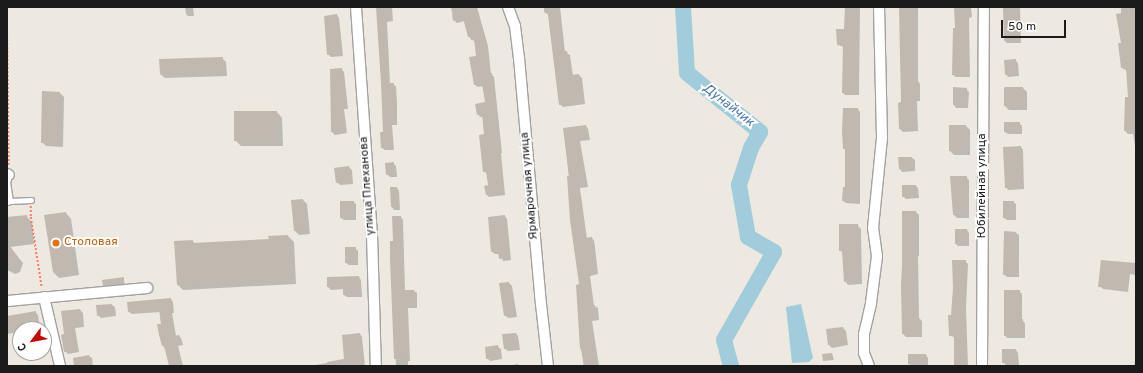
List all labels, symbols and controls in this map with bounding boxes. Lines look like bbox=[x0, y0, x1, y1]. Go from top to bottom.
scale bar bbox=[1003, 12, 1068, 38]
text: 50 m bbox=[1008, 19, 1036, 35]
water label: Дунайчик bbox=[699, 81, 757, 131]
street label: Ярмарочная улица bbox=[518, 132, 542, 240]
street label: Юбилейная улица bbox=[976, 133, 990, 239]
street label: улица Плеханова bbox=[357, 136, 379, 236]
place label: Столовая bbox=[64, 236, 118, 250]
marker: Столовая bbox=[51, 238, 61, 248]
north arrow bbox=[12, 321, 52, 361]
text: С bbox=[15, 340, 30, 354]

